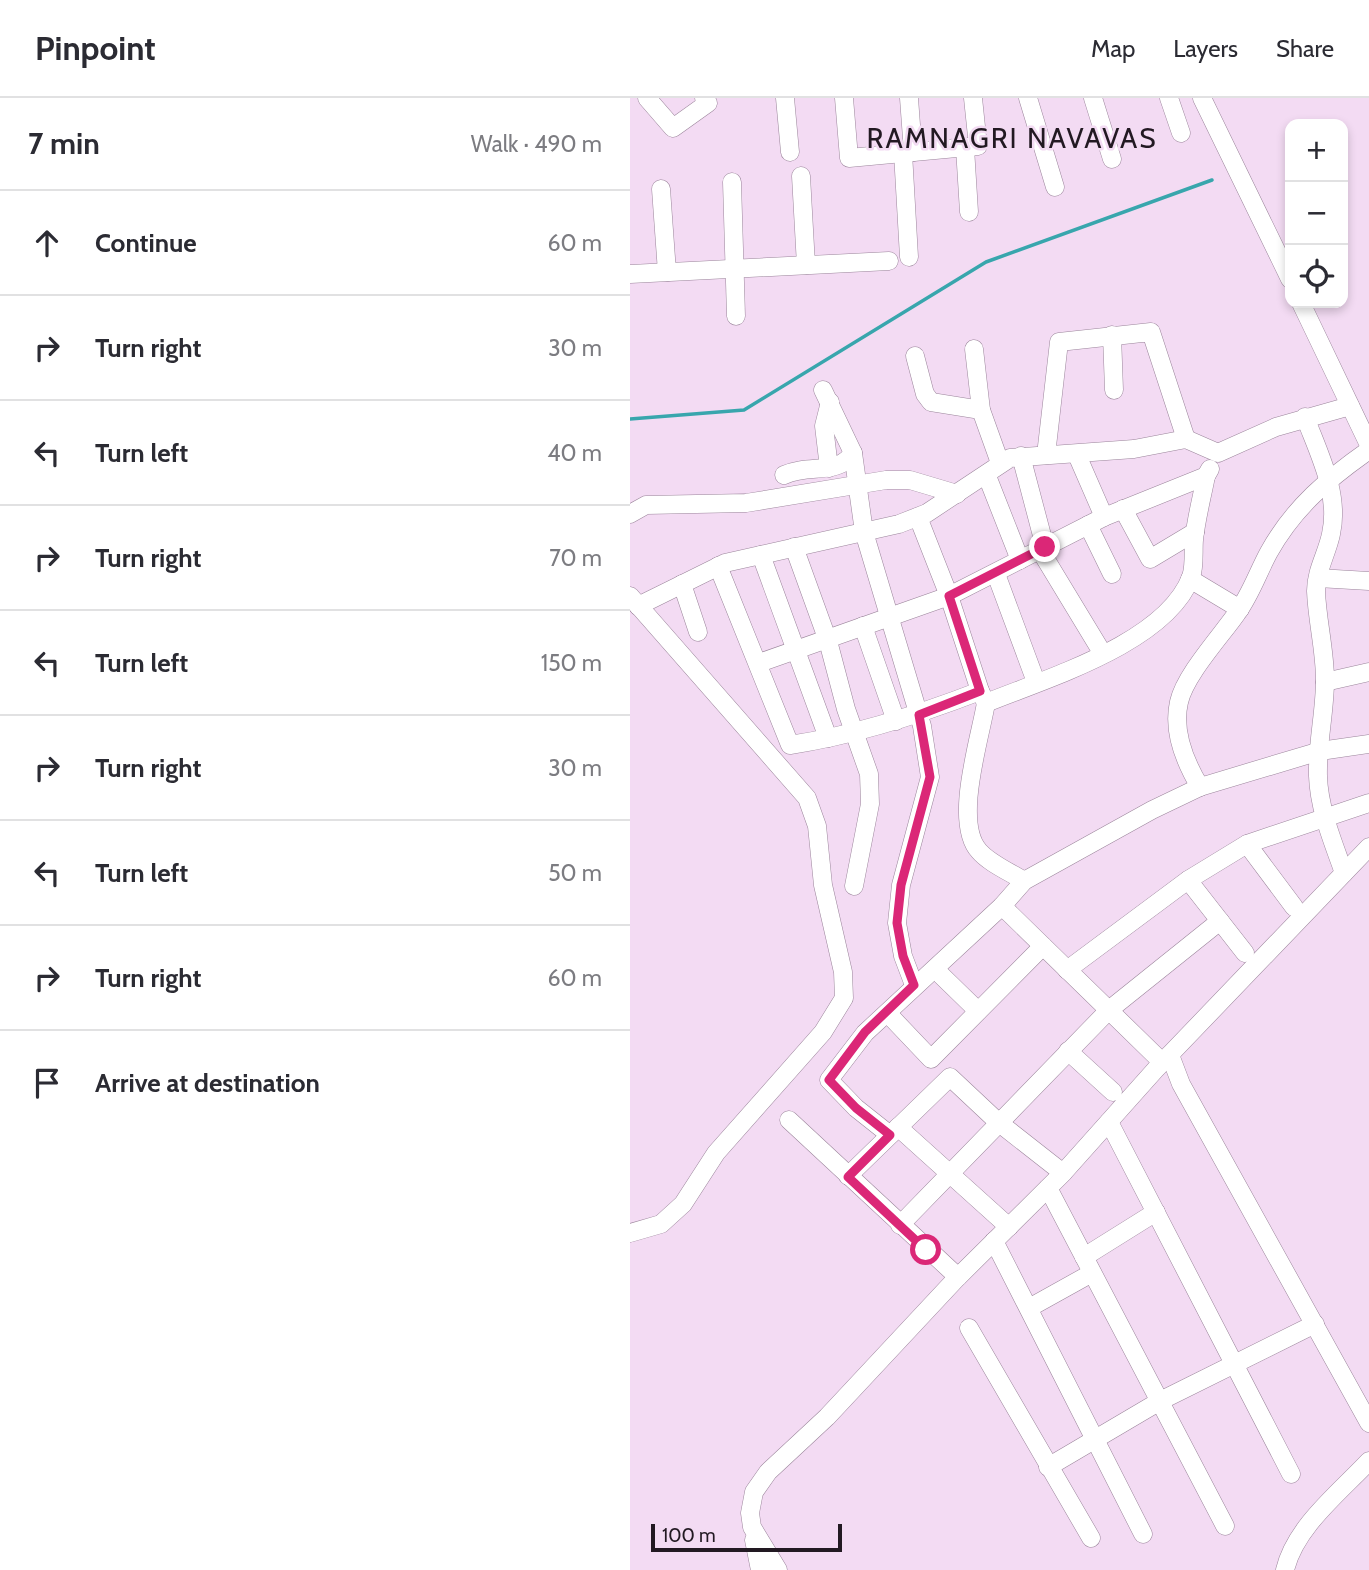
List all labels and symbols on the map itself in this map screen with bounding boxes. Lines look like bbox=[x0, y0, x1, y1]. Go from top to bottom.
district label: RAMNAGRI NAVAVAS bbox=[867, 121, 1158, 155]
route end bbox=[1029, 531, 1060, 562]
route start bbox=[910, 1234, 941, 1265]
scale bar bbox=[651, 1521, 842, 1553]

